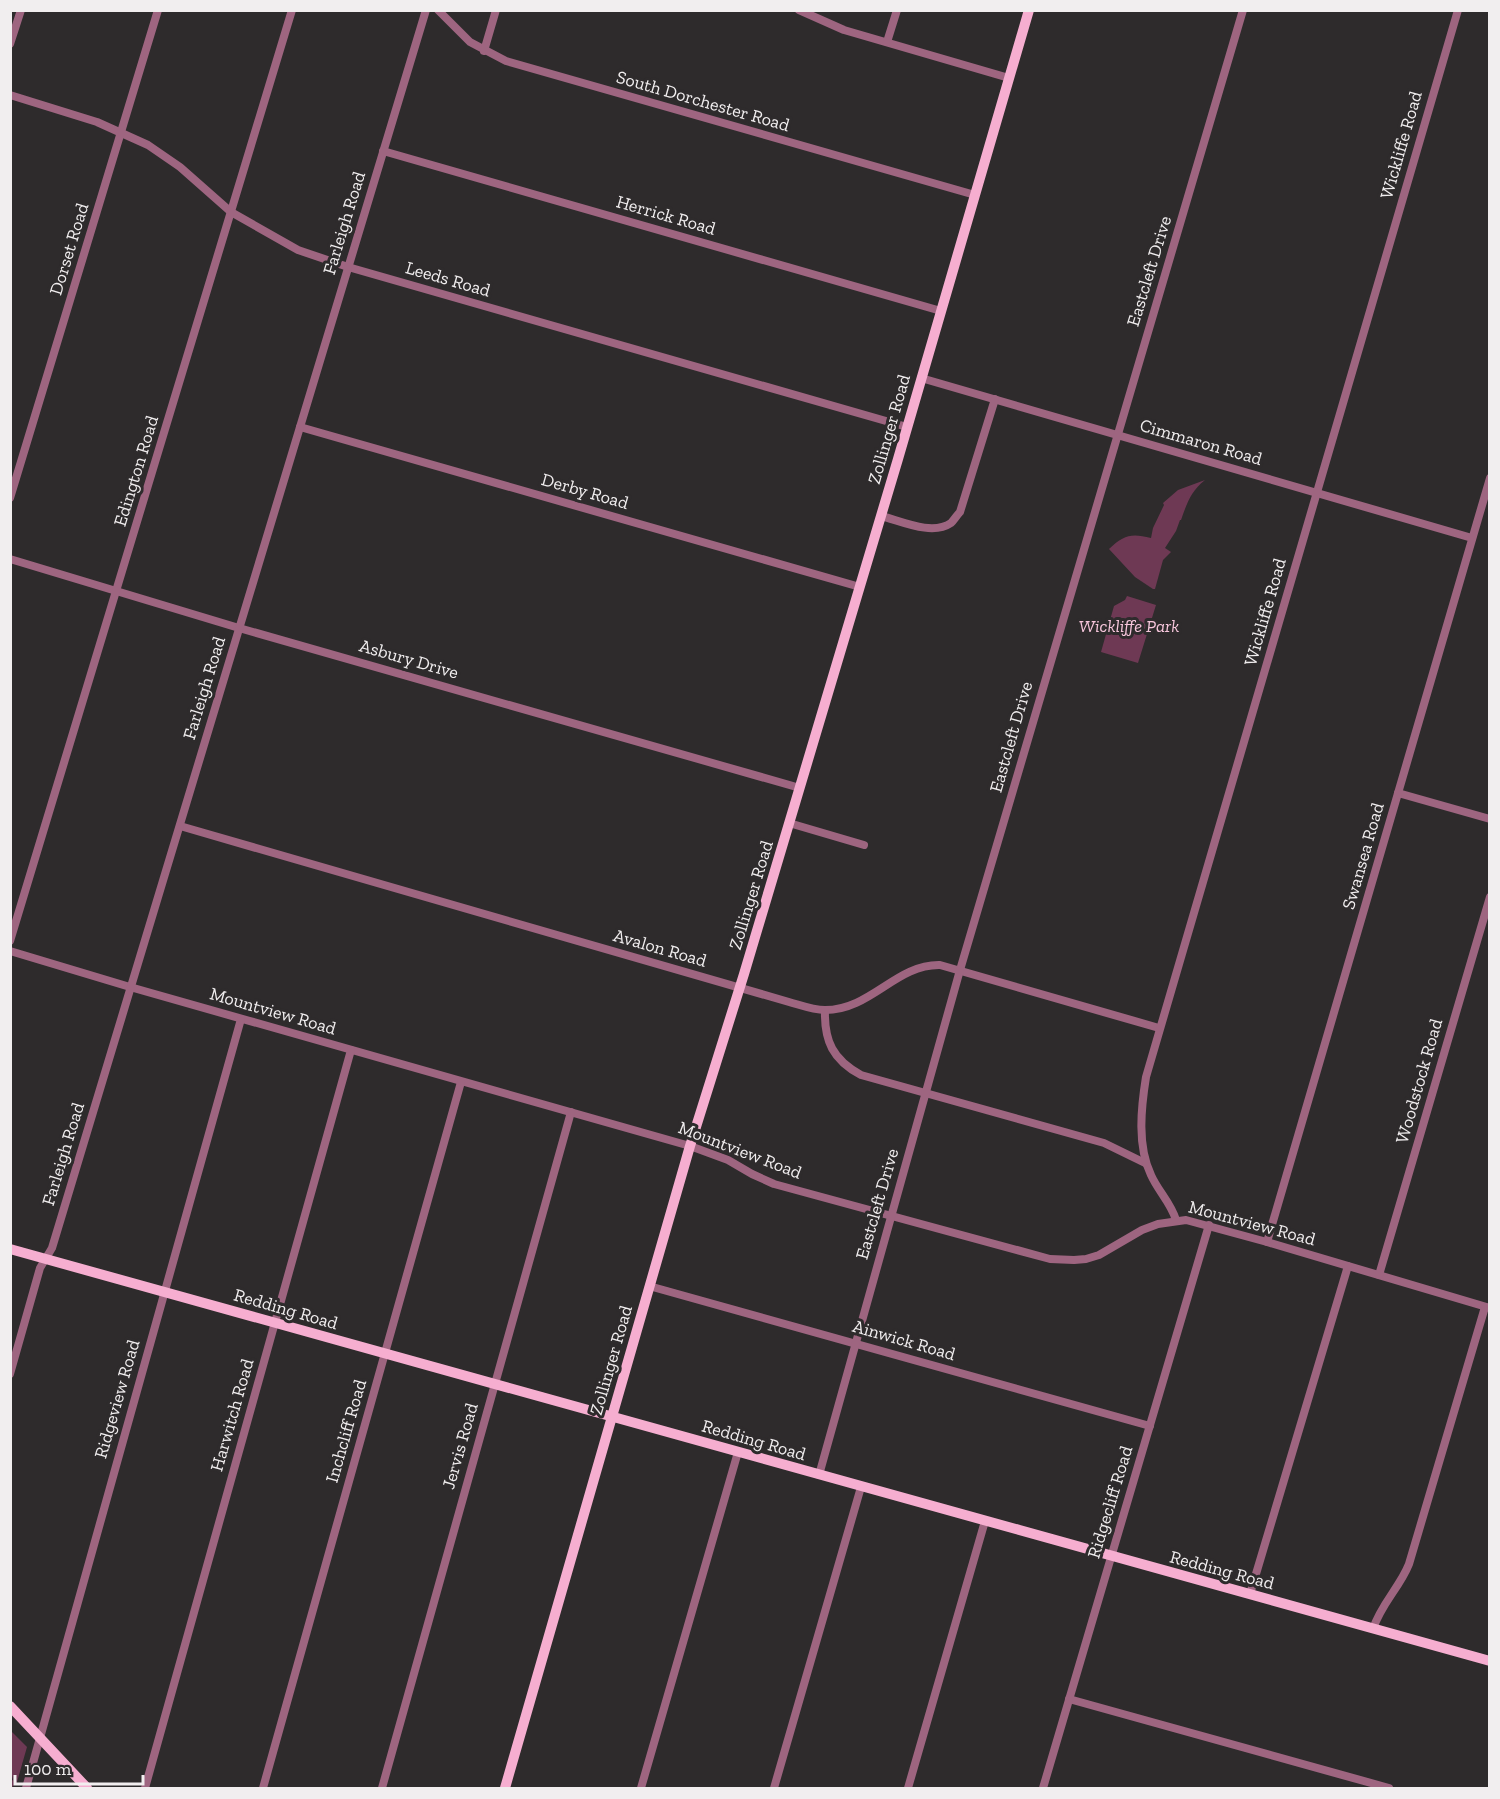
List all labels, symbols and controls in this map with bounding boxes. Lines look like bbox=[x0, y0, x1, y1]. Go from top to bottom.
street label: South Dorchester Road bbox=[614, 66, 792, 136]
street label: Wickliffe Road bbox=[1375, 88, 1427, 202]
street label: Farleigh Road bbox=[318, 169, 370, 277]
street label: Herrick Road bbox=[614, 190, 718, 240]
street label: Dorset Road bbox=[45, 200, 93, 298]
street label: Eastcleft Drive bbox=[1122, 213, 1176, 329]
street label: Leeds Road bbox=[403, 256, 493, 302]
street label: Zollinger Road bbox=[863, 372, 915, 486]
street label: Edington Road bbox=[109, 413, 163, 529]
street label: Cimmaron Road bbox=[1137, 414, 1265, 470]
street label: Derby Road bbox=[539, 468, 631, 514]
street label: Wickliffe Road bbox=[1239, 555, 1291, 669]
park label: Wickliffe Park bbox=[1079, 615, 1179, 637]
street label: Farleigh Road bbox=[178, 634, 230, 742]
street label: Asbury Drive bbox=[357, 634, 461, 684]
street label: Eastcleft Drive bbox=[985, 679, 1037, 795]
street label: Swansea Road bbox=[1337, 800, 1389, 912]
street label: Zollinger Road bbox=[724, 838, 778, 952]
street label: Avalon Road bbox=[611, 924, 709, 972]
street label: Mountview Road bbox=[207, 982, 339, 1040]
street label: Woodstock Road bbox=[1391, 1016, 1447, 1146]
street label: Farleigh Road bbox=[37, 1100, 89, 1208]
street label: Mountview Road bbox=[675, 1116, 805, 1184]
street label: Eastcleft Drive bbox=[851, 1146, 903, 1262]
street label: Mountview Road bbox=[1186, 1195, 1318, 1251]
street label: Redding Road bbox=[231, 1284, 341, 1334]
street label: Zollinger Road bbox=[585, 1303, 637, 1417]
street label: Ainwick Road bbox=[850, 1315, 958, 1365]
street label: Ridgeview Road bbox=[90, 1337, 145, 1461]
street label: Harwitch Road bbox=[205, 1356, 259, 1474]
street label: Inchcliff Road bbox=[321, 1377, 371, 1485]
street label: Jervis Road bbox=[437, 1400, 483, 1492]
street label: Redding Road bbox=[699, 1415, 809, 1465]
street label: Ridgecliff Road bbox=[1082, 1443, 1138, 1561]
street label: Redding Road bbox=[1167, 1546, 1277, 1595]
scale bar bbox=[15, 1748, 142, 1786]
text: 100 m bbox=[24, 1758, 72, 1780]

